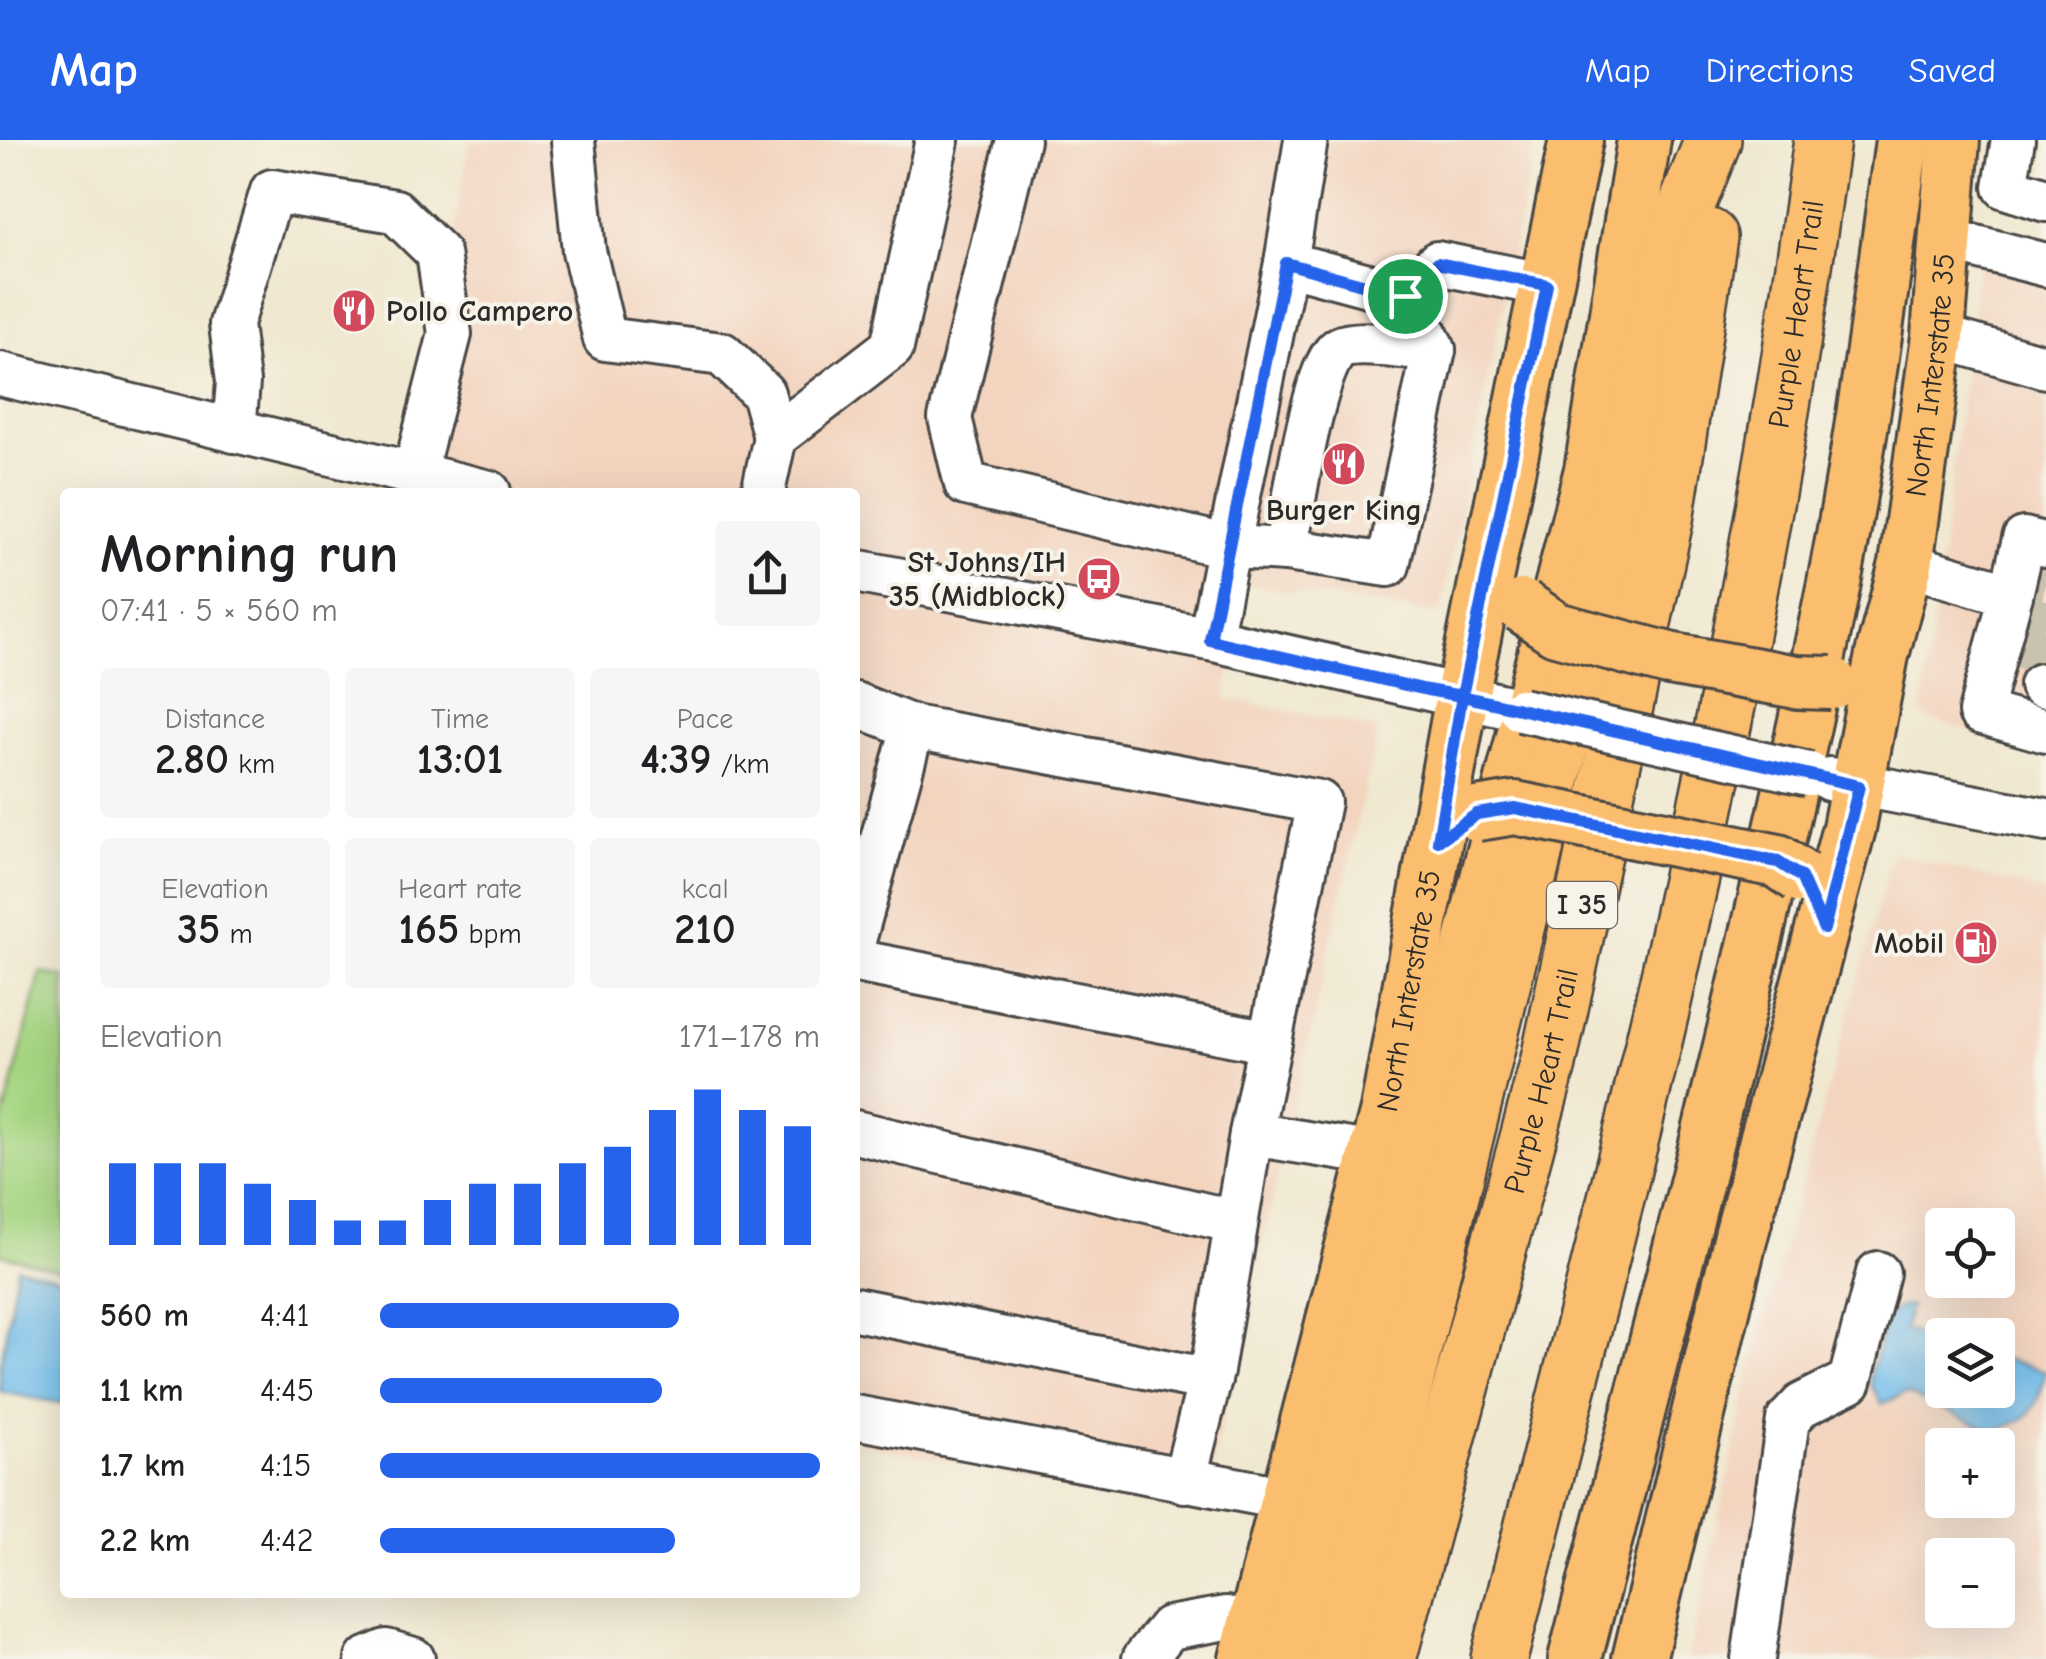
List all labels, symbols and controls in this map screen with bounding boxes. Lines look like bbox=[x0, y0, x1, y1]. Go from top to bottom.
text: Map bbox=[50, 43, 138, 98]
text: Map bbox=[1585, 50, 1651, 91]
text: Directions bbox=[1706, 50, 1854, 91]
text: Saved bbox=[1909, 50, 1996, 91]
street label: Purple Heart Trail bbox=[1761, 198, 1831, 431]
street label: North Interstate 35 bbox=[1898, 252, 1962, 499]
pin bbox=[1363, 254, 1448, 339]
icon: arrive bbox=[1378, 269, 1433, 324]
restaurant icon: Pollo Campero bbox=[331, 288, 377, 334]
place label: Pollo Campero bbox=[386, 294, 573, 329]
restaurant icon: Burger King bbox=[1321, 441, 1367, 487]
place label: Burger King bbox=[1266, 493, 1422, 528]
button: share bbox=[715, 521, 820, 626]
text: Morning run bbox=[100, 522, 398, 586]
place label: St Johns/IH 35 (Midblock) bbox=[889, 545, 1066, 614]
bus stop icon: St Johns/IH 35 (Midblock) bbox=[1076, 556, 1122, 602]
text: 07:41 · 5 × 560 m bbox=[100, 592, 338, 629]
text: Distance bbox=[165, 703, 265, 735]
text: Time bbox=[431, 703, 489, 735]
text: Pace bbox=[677, 703, 733, 735]
text: 2.80 bbox=[155, 735, 229, 784]
text: 13:01 bbox=[417, 735, 503, 784]
text: 4:39 bbox=[640, 735, 711, 784]
text: km bbox=[229, 748, 275, 780]
text: /km bbox=[711, 748, 770, 780]
street label: North Interstate 35 bbox=[1370, 867, 1448, 1115]
text: Elevation bbox=[161, 873, 269, 905]
text: Heart rate bbox=[398, 873, 522, 905]
text: kcal bbox=[681, 873, 729, 905]
road number: I 35 bbox=[1547, 882, 1617, 928]
text: 35 bbox=[177, 905, 220, 954]
text: 165 bbox=[398, 905, 459, 954]
text: 210 bbox=[674, 905, 736, 954]
text: m bbox=[220, 918, 253, 950]
text: bpm bbox=[459, 918, 522, 950]
fuel station icon: Mobil bbox=[1953, 920, 1999, 966]
place label: Mobil bbox=[1874, 926, 1944, 961]
street label: Purple Heart Trail bbox=[1496, 965, 1586, 1197]
text: Elevation bbox=[100, 1018, 223, 1055]
text: 171–178 m bbox=[679, 1018, 820, 1055]
map controls bbox=[1925, 1208, 2015, 1628]
button: locate bbox=[1925, 1208, 2015, 1298]
text: 560 m bbox=[100, 1297, 189, 1334]
text: 4:41 bbox=[260, 1297, 309, 1334]
button: layers bbox=[1925, 1318, 2015, 1408]
text: 1.1 km bbox=[100, 1372, 183, 1409]
text: 4:45 bbox=[260, 1372, 314, 1409]
button: + bbox=[1925, 1428, 2015, 1518]
text: 1.7 km bbox=[100, 1447, 185, 1484]
text: 4:15 bbox=[260, 1447, 311, 1484]
text: 2.2 km bbox=[100, 1522, 190, 1559]
text: 4:42 bbox=[260, 1522, 314, 1559]
button: − bbox=[1925, 1538, 2015, 1628]

